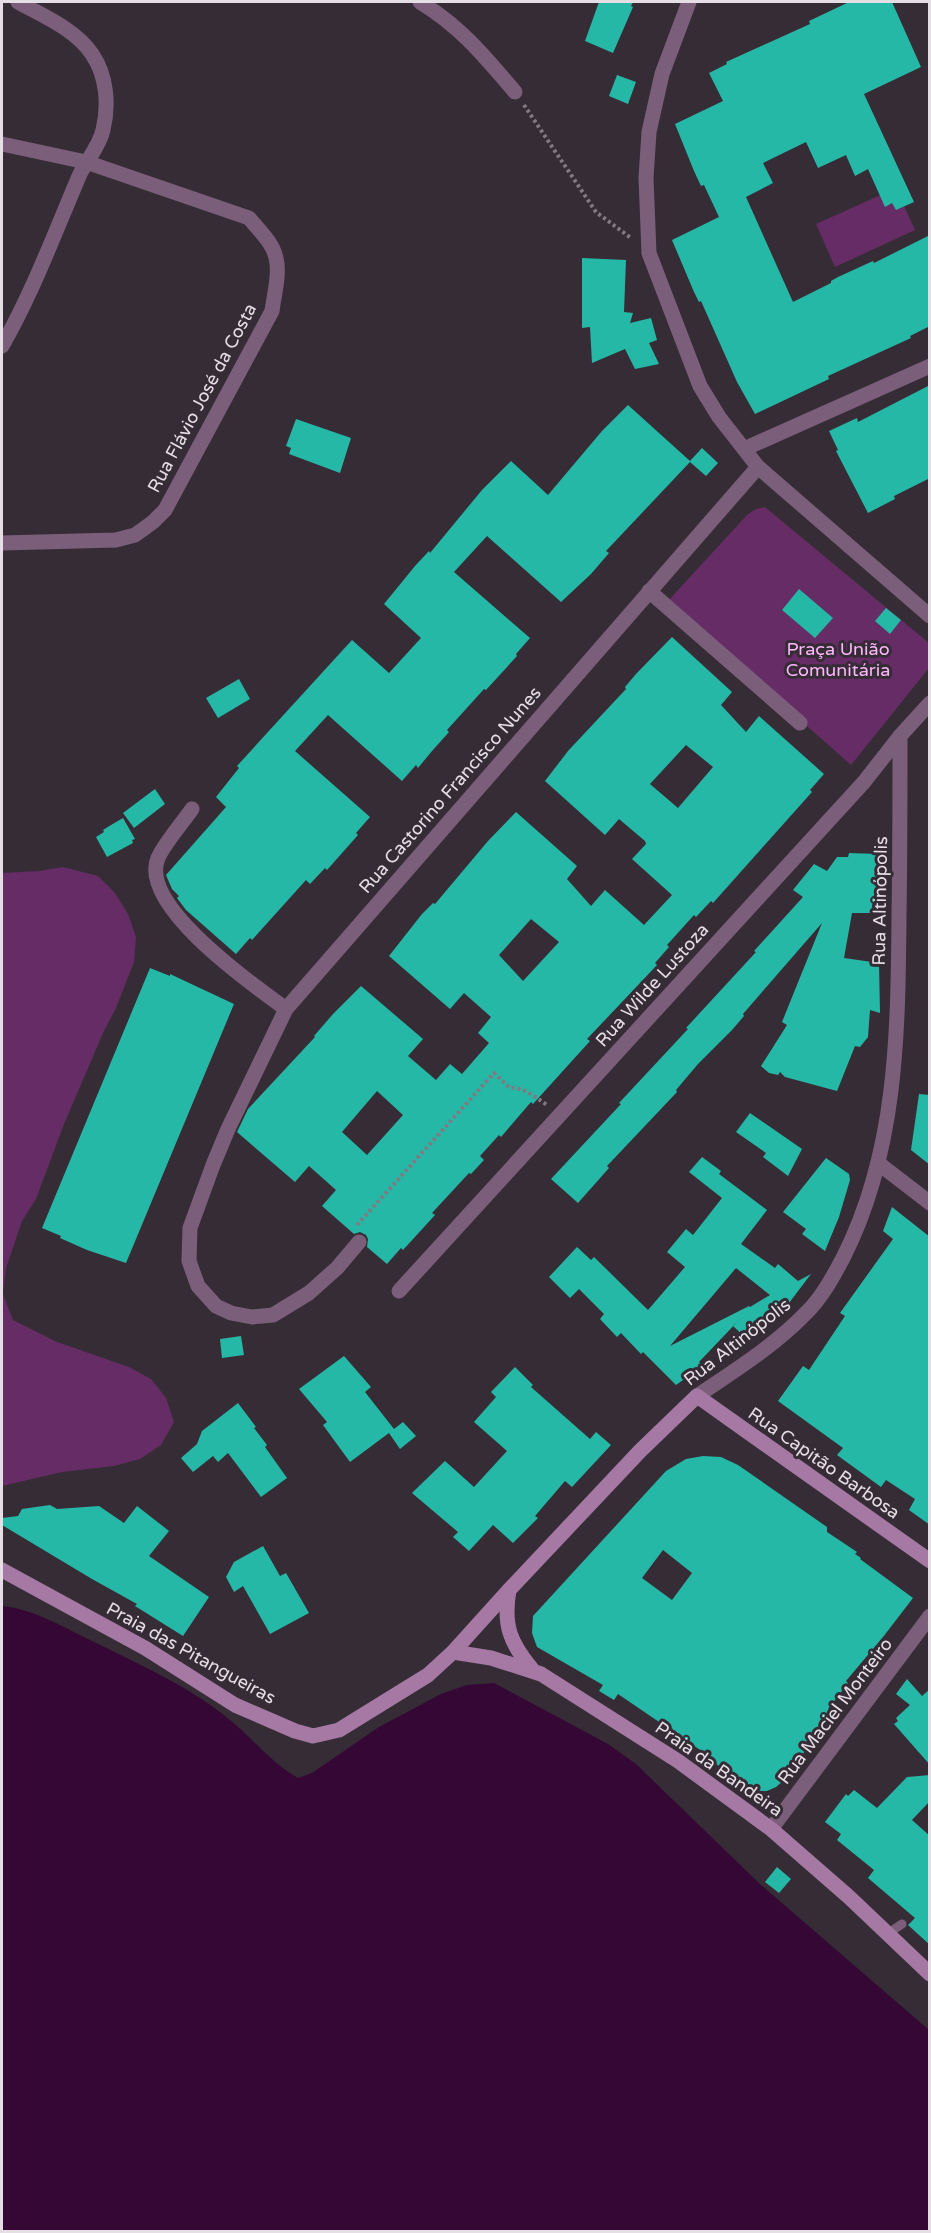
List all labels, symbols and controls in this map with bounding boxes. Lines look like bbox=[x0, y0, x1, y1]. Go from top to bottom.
street label: Rua Flávio José da Costa bbox=[143, 300, 261, 496]
park label: Praça União Comunitária bbox=[786, 638, 890, 681]
street label: Rua Castorino Francisco Nunes bbox=[354, 682, 546, 898]
street label: Rua Altinópolis bbox=[868, 836, 892, 966]
street label: Rua Wilde Lustoza bbox=[591, 919, 713, 1051]
street label: Rua Altinópolis bbox=[679, 1293, 795, 1391]
street label: Rua Capitão Barbosa bbox=[744, 1402, 904, 1524]
street label: Praia das Pitangueiras bbox=[103, 1597, 279, 1709]
street label: Rua Maciel Monteiro bbox=[773, 1634, 897, 1788]
street label: Praia da Bandeira bbox=[651, 1717, 787, 1821]

